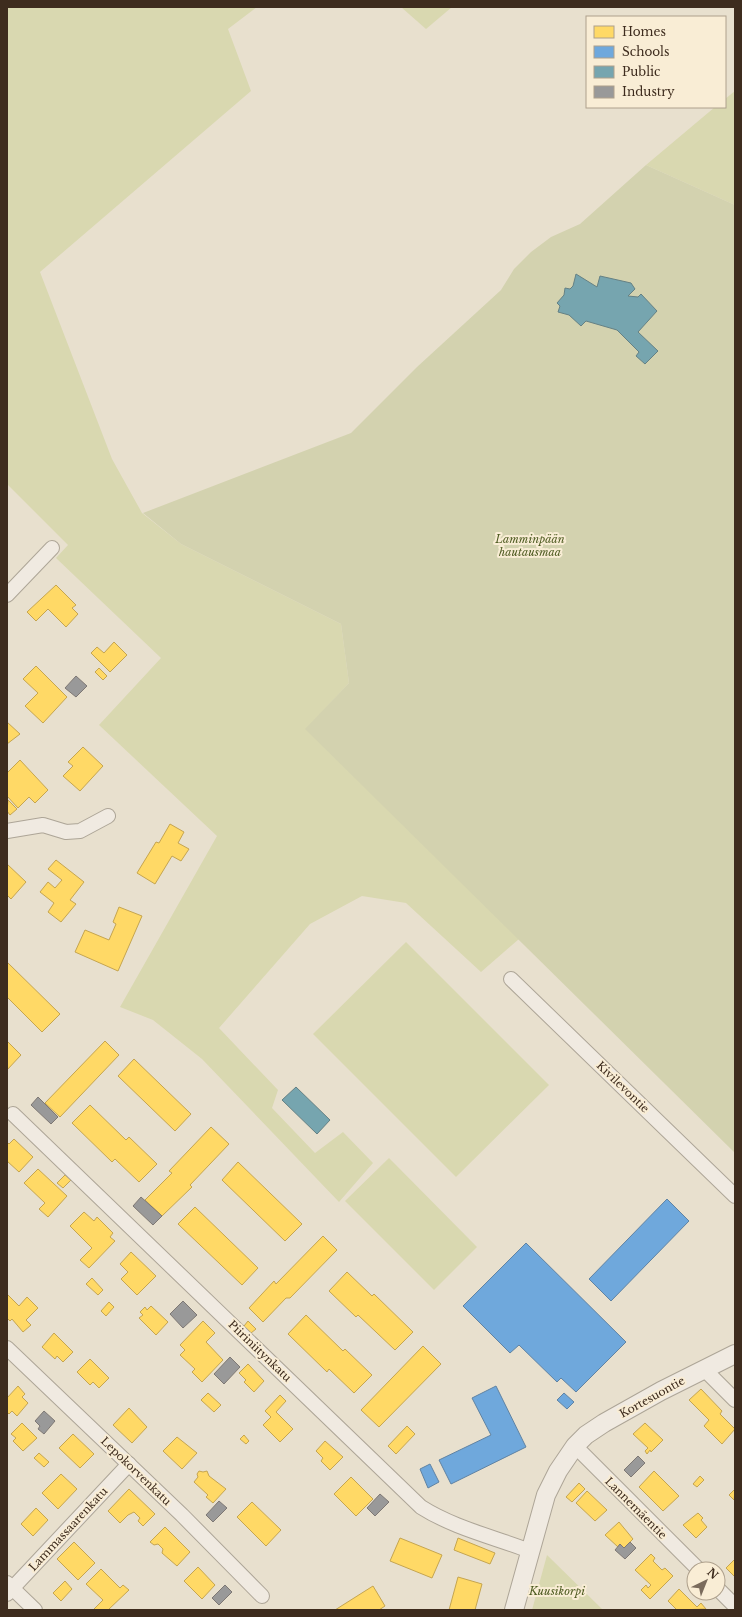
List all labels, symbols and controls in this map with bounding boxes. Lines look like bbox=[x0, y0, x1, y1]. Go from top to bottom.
legend bbox=[586, 16, 726, 108]
text: Homes bbox=[622, 24, 666, 39]
text: Schools bbox=[622, 44, 669, 59]
text: Public bbox=[622, 64, 661, 79]
text: Industry bbox=[622, 84, 675, 99]
park label: Lamminpään hautausmaa bbox=[494, 532, 565, 559]
street label: Kivilevontie bbox=[594, 1058, 652, 1116]
street label: Piiriniitynkatu bbox=[226, 1317, 295, 1385]
street label: Kortesuontie bbox=[617, 1373, 687, 1421]
street label: Lepokorvenkatu bbox=[98, 1434, 175, 1509]
street label: Lannemäentie bbox=[602, 1474, 670, 1542]
street label: Lammassaarenkatu bbox=[26, 1484, 111, 1574]
north arrow bbox=[686, 1561, 726, 1601]
text: N bbox=[704, 1565, 722, 1583]
park label: Kuusikorpi bbox=[528, 1584, 585, 1598]

